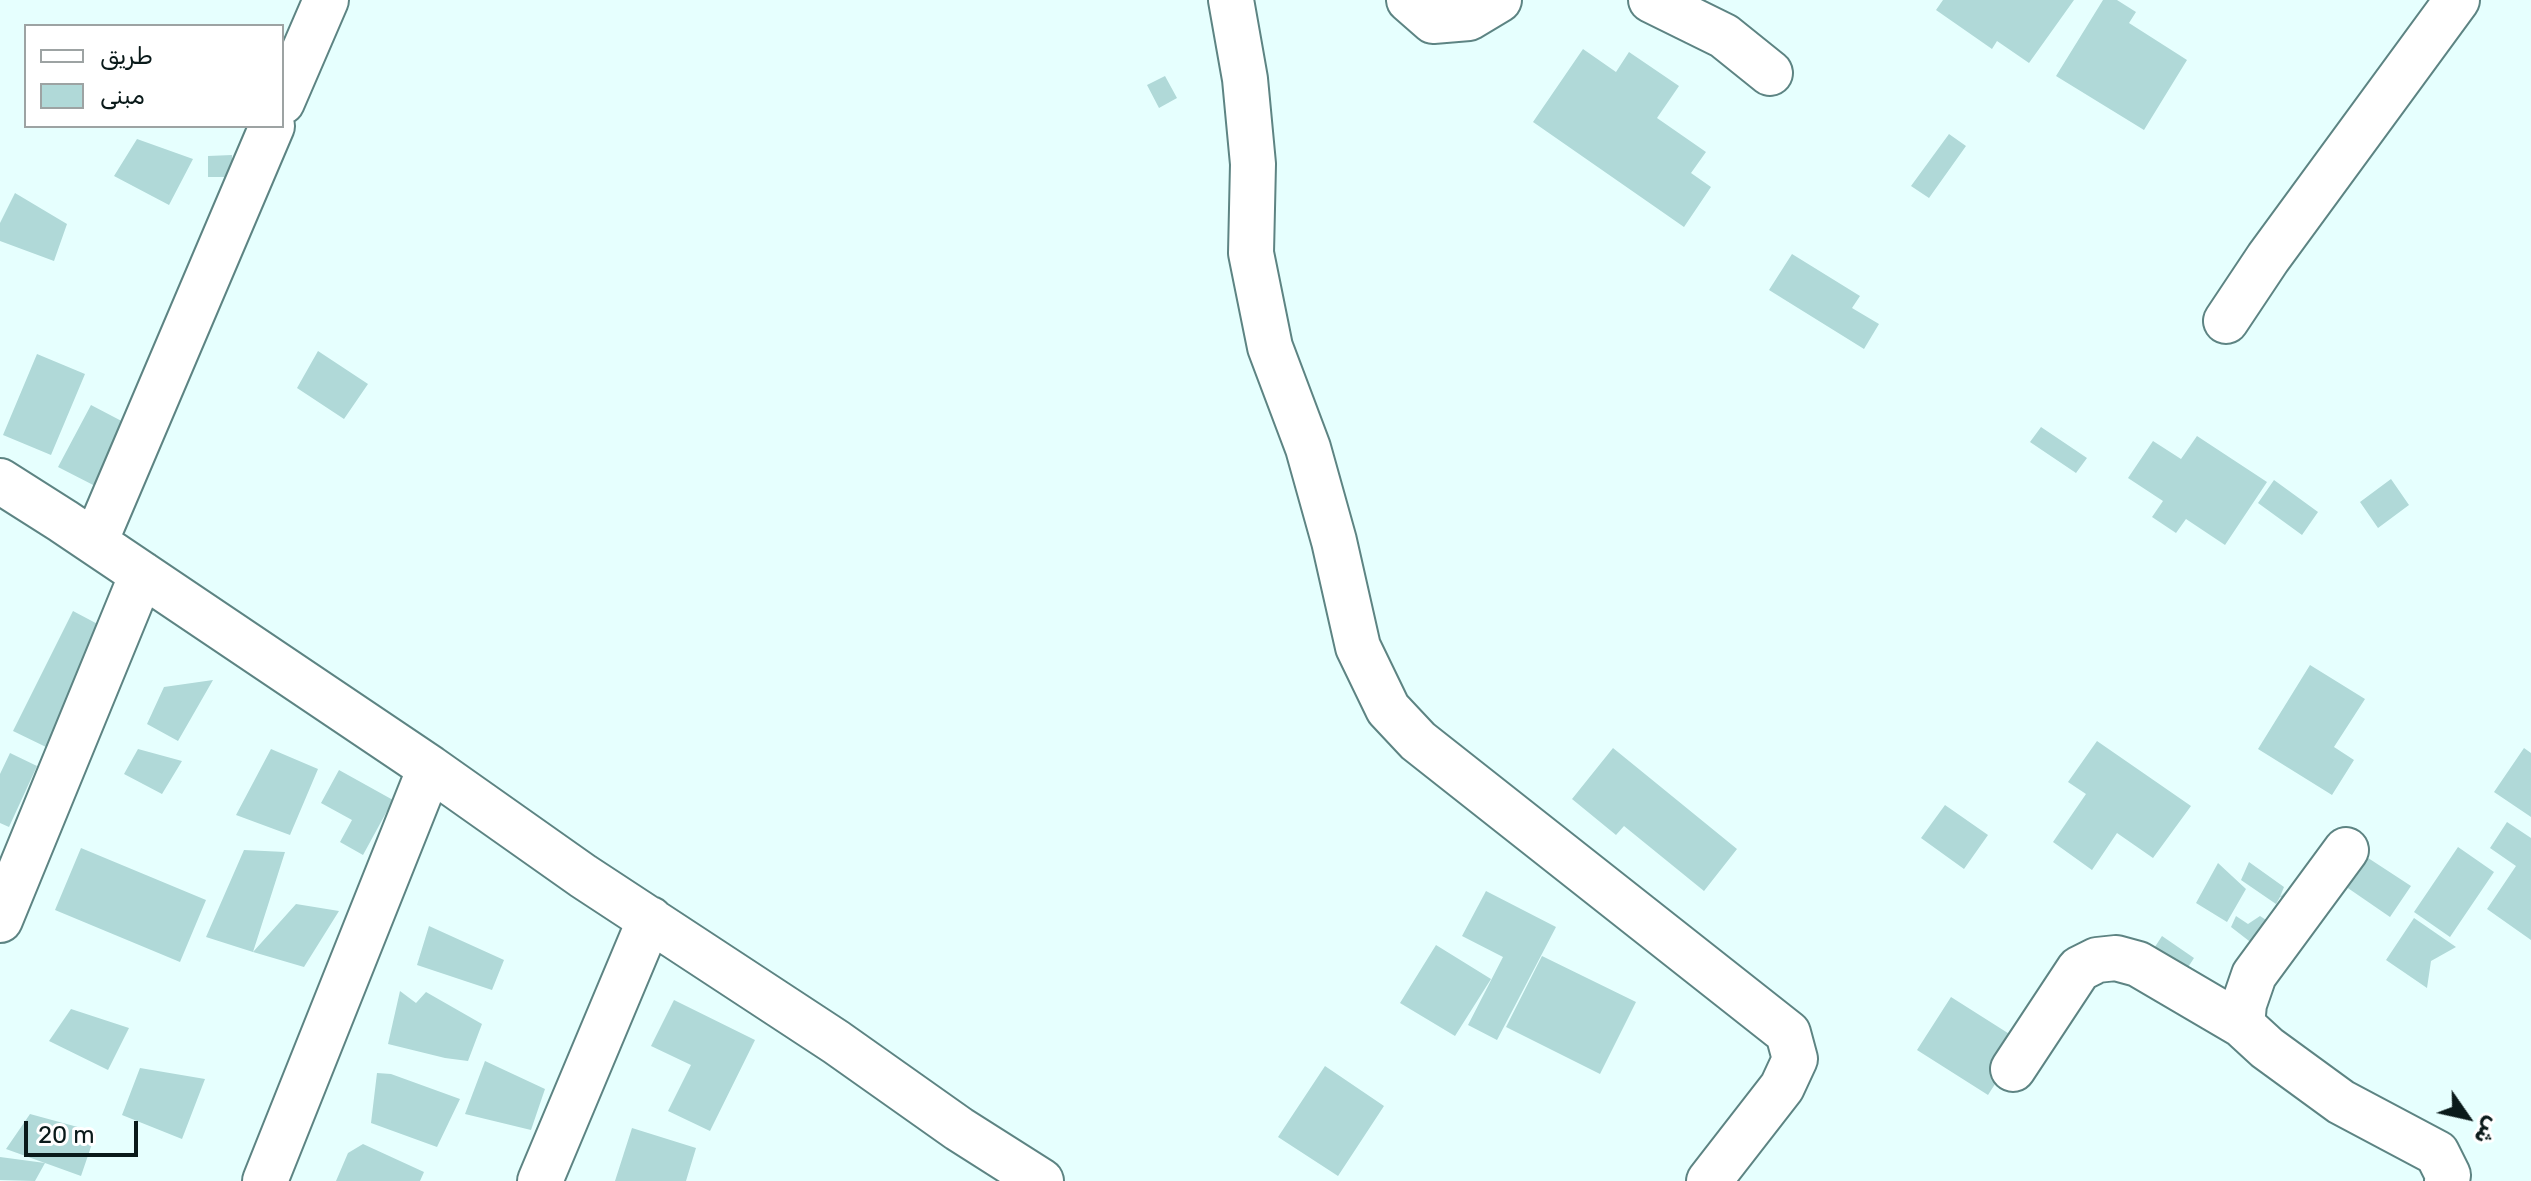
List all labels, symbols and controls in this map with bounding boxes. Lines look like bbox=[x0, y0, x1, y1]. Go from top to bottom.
legend bbox=[24, 24, 284, 128]
text: طريق bbox=[100, 42, 153, 70]
text: مبنى bbox=[100, 82, 145, 110]
north arrow bbox=[2427, 1077, 2507, 1157]
scale bar bbox=[28, 1105, 142, 1155]
text: ش bbox=[2468, 1112, 2506, 1150]
text: 20 m bbox=[38, 1121, 95, 1149]

